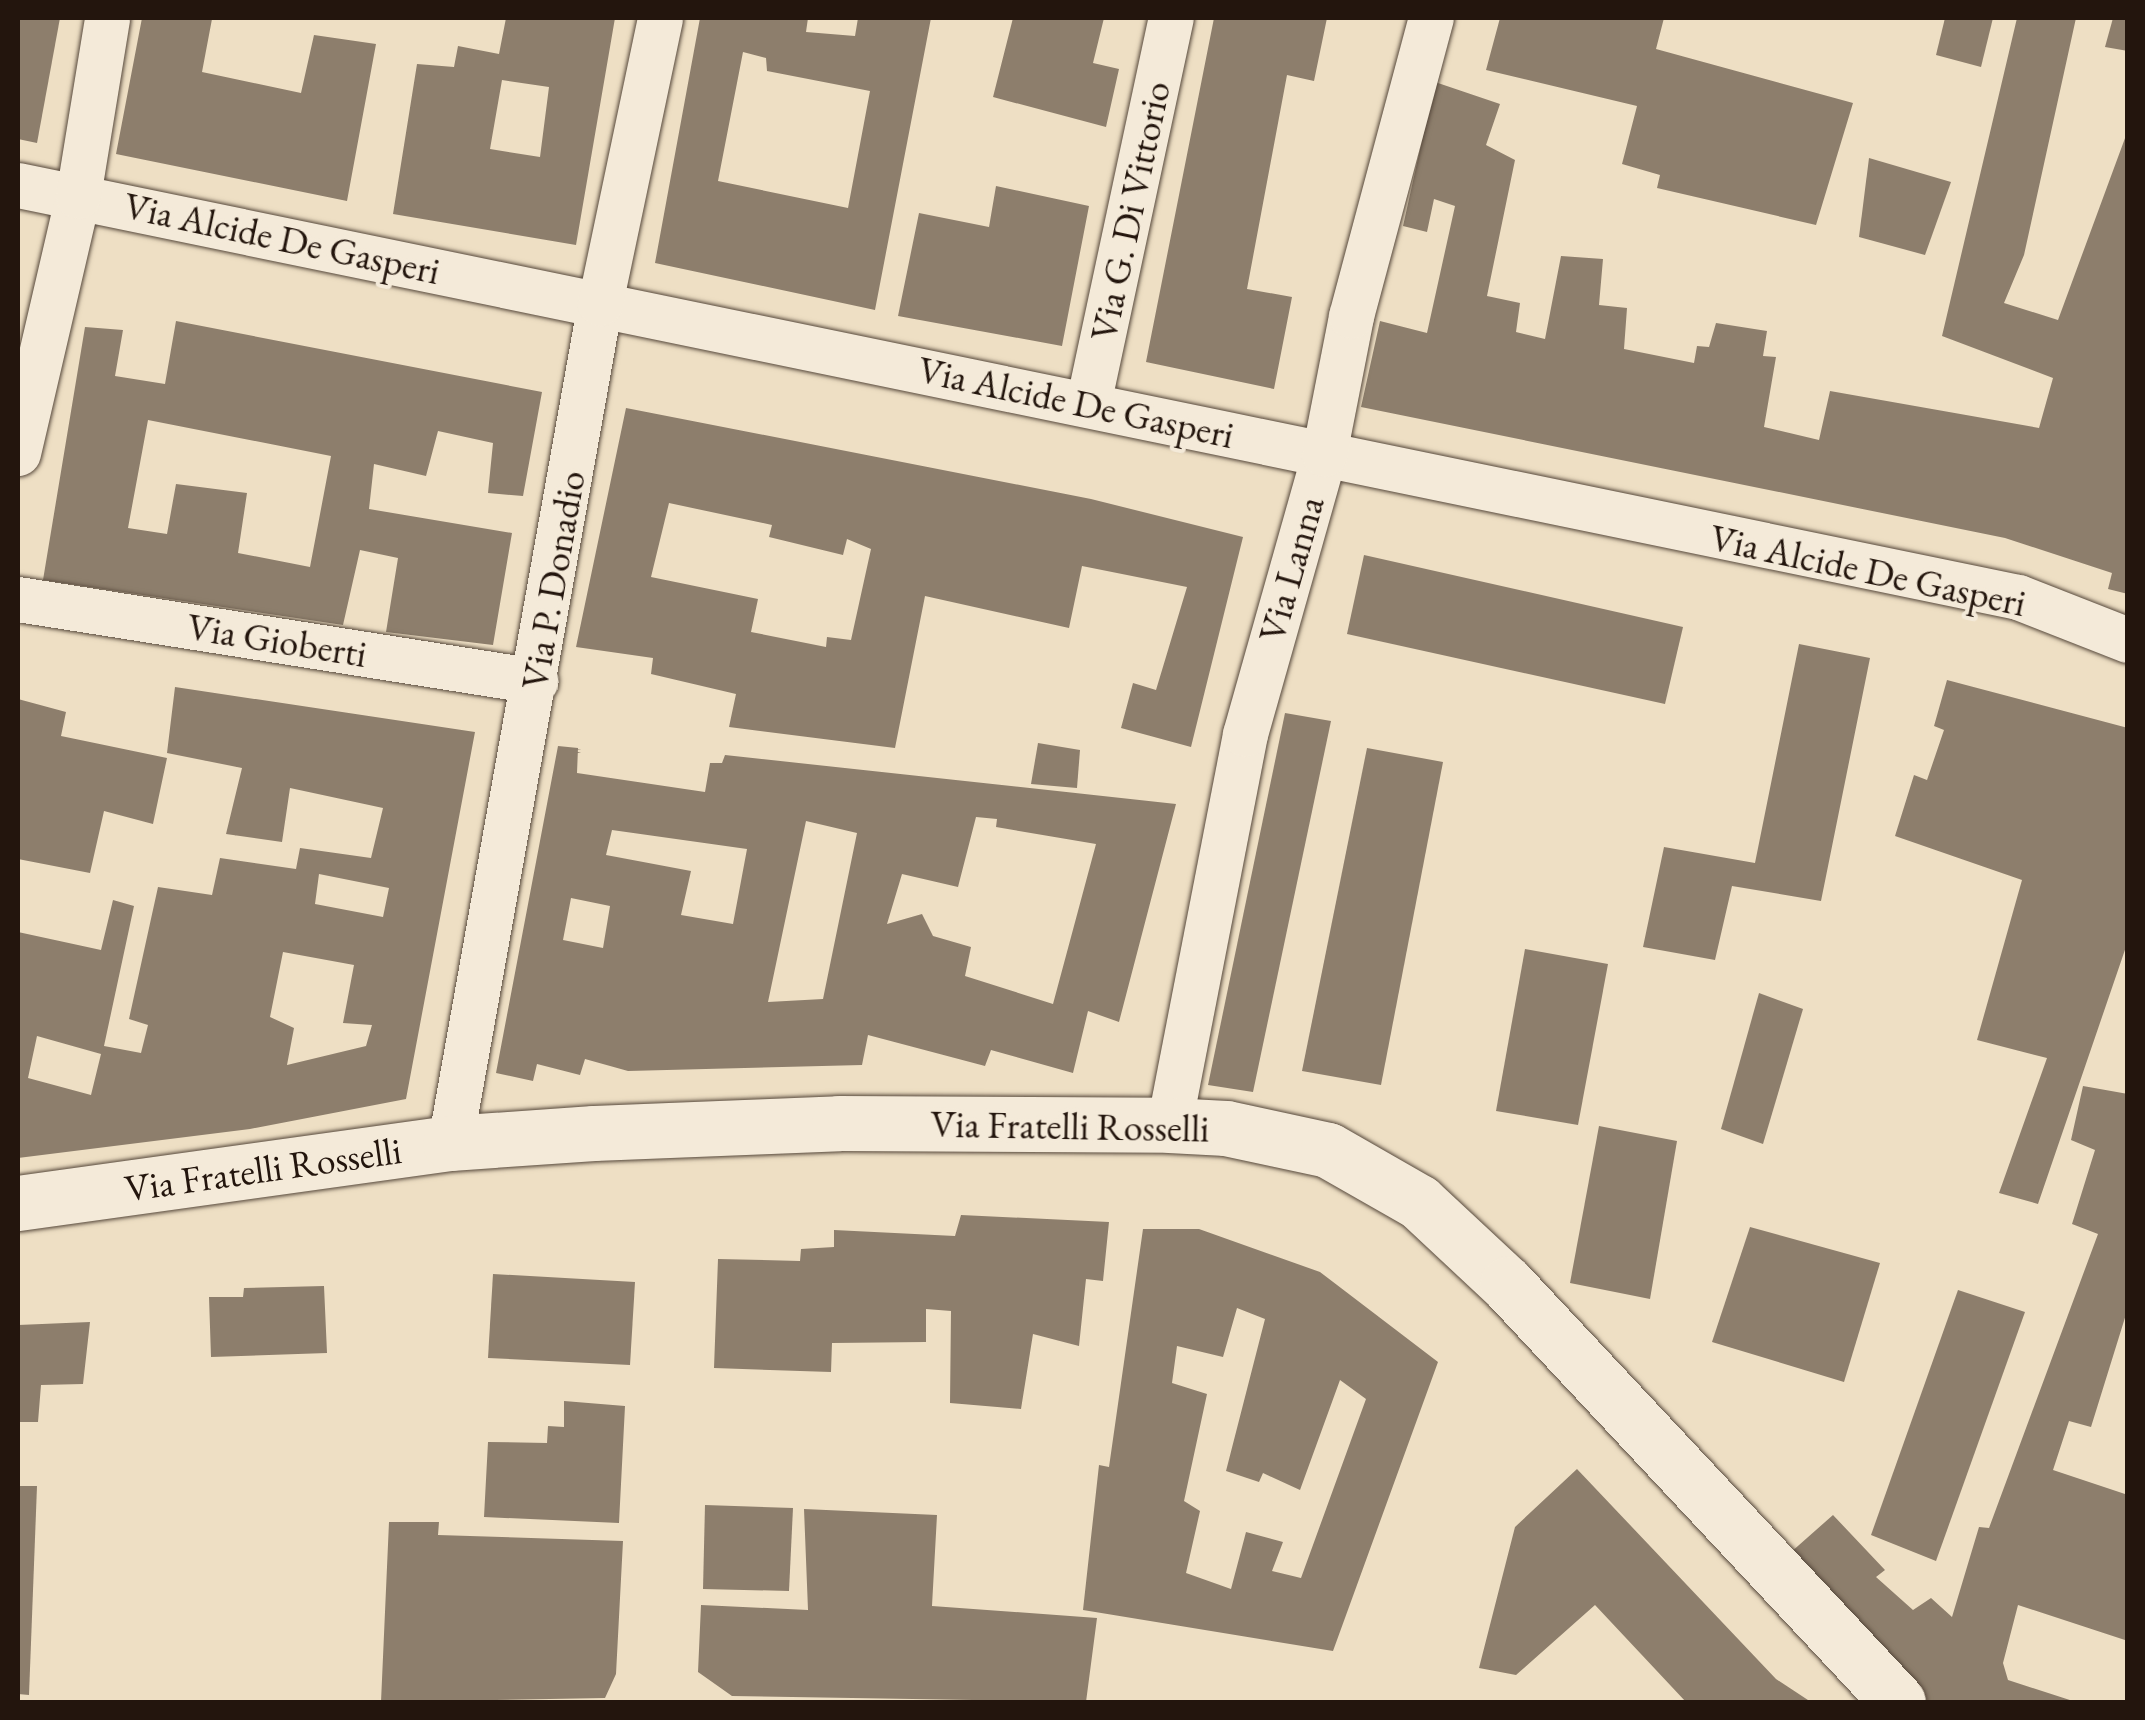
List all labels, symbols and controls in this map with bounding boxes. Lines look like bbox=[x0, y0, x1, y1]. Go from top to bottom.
street label: Via G. Di Vittorio bbox=[1080, 77, 1180, 345]
street label: Via Alcide De Gasperi bbox=[120, 182, 444, 294]
street label: Via Alcide De Gasperi bbox=[914, 346, 1238, 458]
street label: Via P. Donadio bbox=[511, 467, 595, 693]
street label: Via Lanna bbox=[1248, 491, 1334, 647]
street label: Via Alcide De Gasperi bbox=[1706, 514, 2030, 626]
street label: Via Gioberti bbox=[184, 603, 370, 677]
street label: Via Fratelli Rosselli bbox=[930, 1101, 1210, 1151]
street label: Via Fratelli Rosselli bbox=[122, 1127, 404, 1211]

